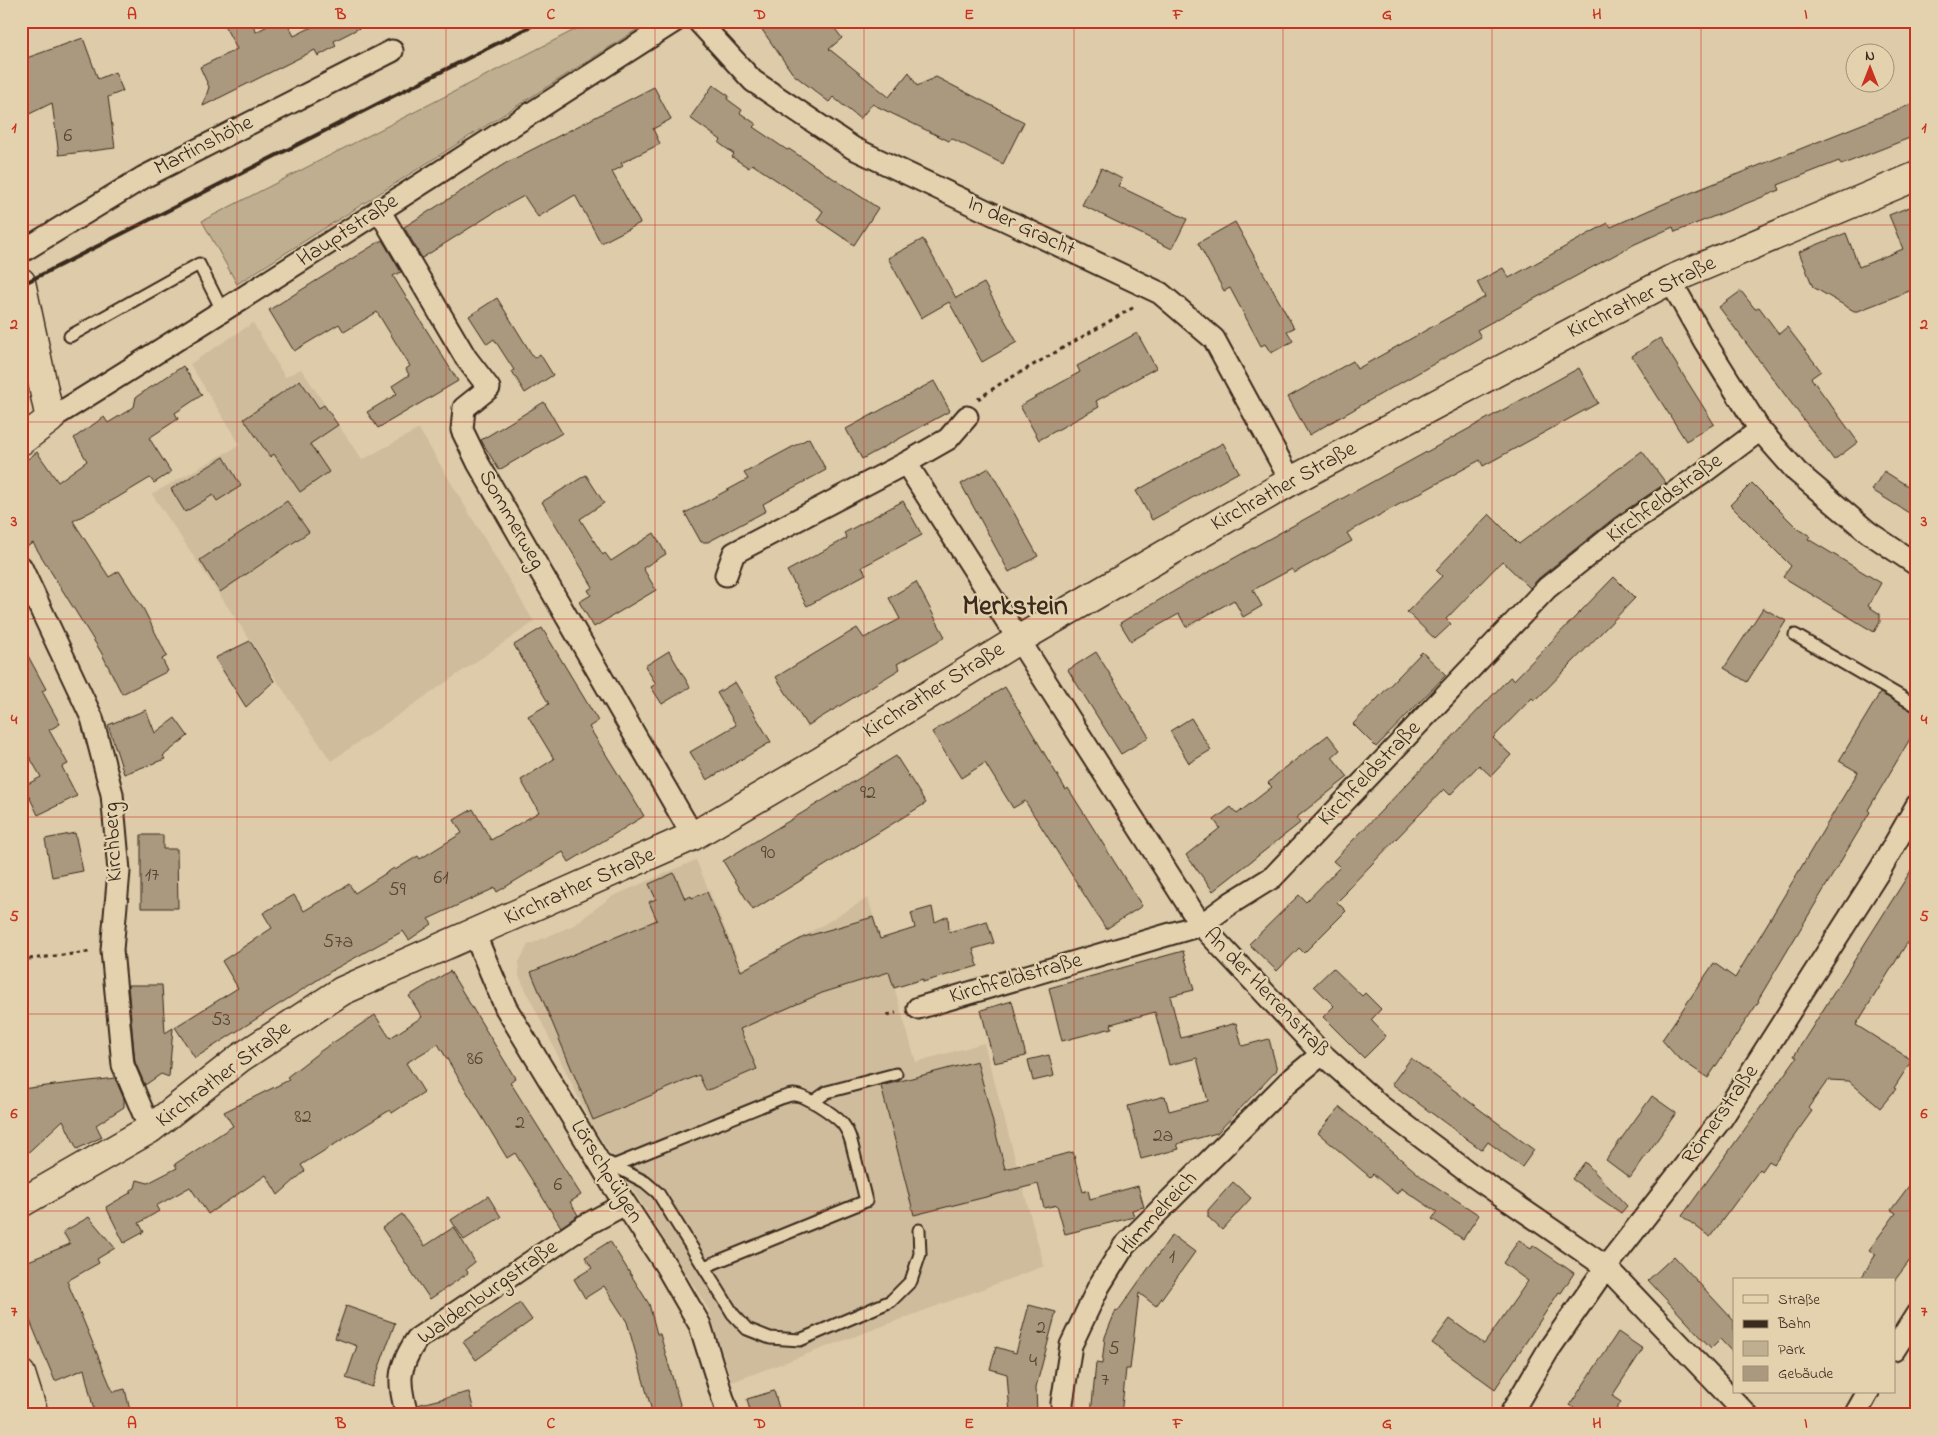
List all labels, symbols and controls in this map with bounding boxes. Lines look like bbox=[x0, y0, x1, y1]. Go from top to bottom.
text: A bbox=[127, 3, 137, 27]
text: B bbox=[335, 3, 347, 27]
text: C bbox=[547, 3, 556, 27]
text: D bbox=[753, 3, 766, 27]
text: E bbox=[964, 3, 974, 27]
text: F bbox=[1172, 3, 1184, 27]
text: G bbox=[1382, 3, 1392, 27]
text: H bbox=[1592, 3, 1602, 27]
text: I bbox=[1804, 3, 1808, 27]
north arrow bbox=[1846, 42, 1896, 92]
text: N bbox=[1865, 46, 1875, 67]
street label: Martinshöhe bbox=[149, 107, 259, 185]
text: 1 bbox=[11, 116, 17, 140]
text: 1 bbox=[1921, 116, 1927, 140]
house number: 6 bbox=[64, 122, 73, 151]
street label: Hauptstraße bbox=[291, 186, 405, 276]
street label: In der Gracht bbox=[962, 188, 1081, 266]
street label: Kirchrather Straße bbox=[1562, 248, 1722, 348]
text: 2 bbox=[9, 313, 18, 337]
text: 2 bbox=[1919, 313, 1928, 337]
street label: Kirchrather Straße bbox=[1205, 434, 1363, 540]
street label: Kirchfeldstraße bbox=[1600, 446, 1730, 552]
street label: Sommerweg bbox=[469, 464, 553, 576]
text: 3 bbox=[10, 510, 18, 534]
text: 3 bbox=[1920, 510, 1928, 534]
district label: Merkstein bbox=[962, 587, 1068, 628]
street label: Kirchrather Straße bbox=[857, 634, 1011, 747]
text: 4 bbox=[10, 708, 18, 732]
text: 4 bbox=[1920, 708, 1928, 732]
street label: Kirchfeldstraße bbox=[1311, 714, 1429, 834]
house number: 92 bbox=[860, 779, 876, 808]
street label: Kirchberg bbox=[96, 801, 133, 883]
street label: Kirchrather Straße bbox=[500, 839, 661, 935]
house number: 90 bbox=[761, 839, 776, 868]
house number: 17 bbox=[145, 861, 159, 890]
house number: 61 bbox=[433, 864, 449, 893]
house number: 59 bbox=[388, 876, 406, 905]
text: 5 bbox=[9, 905, 19, 929]
text: 5 bbox=[1919, 905, 1929, 929]
street label: An der Herrenstraß bbox=[1195, 921, 1337, 1065]
house number: 57a bbox=[323, 928, 353, 957]
street label: Kirchfeldstraße bbox=[946, 945, 1086, 1013]
house number: 53 bbox=[211, 1006, 231, 1035]
street label: Kirchrather Straße bbox=[150, 1013, 298, 1137]
house number: 86 bbox=[467, 1045, 483, 1074]
street label: Römerstraße bbox=[1675, 1058, 1767, 1172]
text: 6 bbox=[9, 1102, 18, 1126]
text: 6 bbox=[1919, 1102, 1928, 1126]
house number: 82 bbox=[294, 1103, 312, 1132]
house number: 2 bbox=[515, 1109, 525, 1138]
street label: Lörschpülgen bbox=[561, 1114, 650, 1230]
house number: 2a bbox=[1153, 1122, 1173, 1151]
street label: Himmelreich bbox=[1110, 1165, 1206, 1263]
house number: 6 bbox=[554, 1171, 563, 1200]
street label: Waldenburgstraße bbox=[411, 1232, 566, 1354]
house number: 1 bbox=[1169, 1243, 1175, 1272]
legend bbox=[1733, 1278, 1896, 1394]
text: Straße bbox=[1778, 1289, 1820, 1311]
text: 7 bbox=[11, 1300, 18, 1324]
text: 7 bbox=[1921, 1300, 1928, 1324]
text: Bahn bbox=[1777, 1313, 1811, 1335]
house number: 2 bbox=[1036, 1314, 1046, 1343]
house number: 5 bbox=[1108, 1335, 1120, 1364]
text: Park bbox=[1778, 1339, 1806, 1361]
house number: 4 bbox=[1029, 1347, 1037, 1376]
text: Gebäude bbox=[1778, 1363, 1834, 1385]
house number: 7 bbox=[1101, 1366, 1109, 1395]
text: A bbox=[127, 1412, 137, 1436]
text: B bbox=[335, 1412, 347, 1436]
text: C bbox=[547, 1412, 556, 1436]
text: D bbox=[753, 1412, 766, 1436]
text: E bbox=[964, 1412, 974, 1436]
text: F bbox=[1172, 1412, 1184, 1436]
text: G bbox=[1382, 1412, 1392, 1436]
text: H bbox=[1592, 1412, 1602, 1436]
text: I bbox=[1804, 1412, 1808, 1436]

